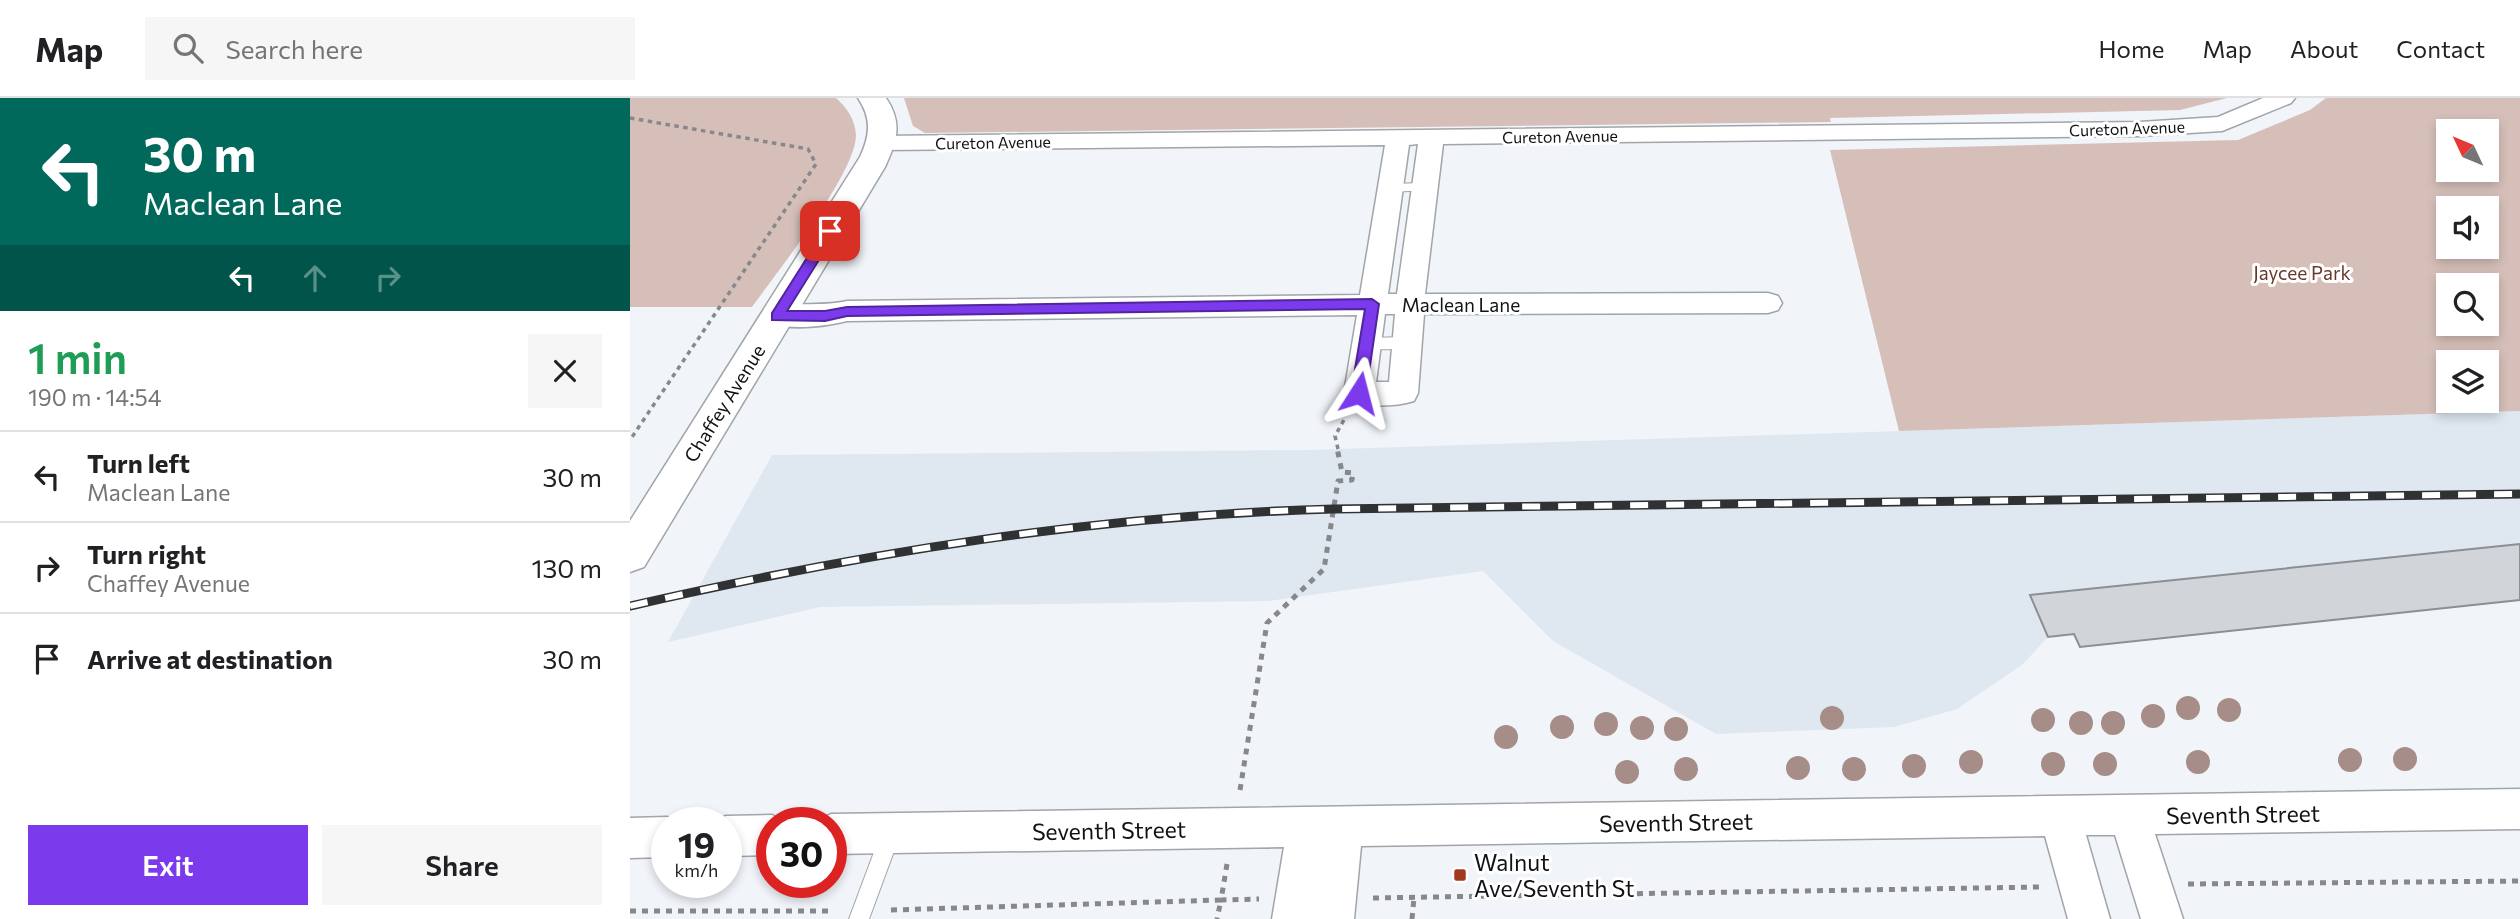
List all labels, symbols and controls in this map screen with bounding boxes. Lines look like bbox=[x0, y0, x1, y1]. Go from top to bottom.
search box bbox=[145, 17, 635, 80]
text: Map bbox=[35, 28, 103, 69]
icon: search bbox=[169, 29, 207, 67]
text: Search here bbox=[225, 33, 363, 64]
text: Home bbox=[2099, 34, 2165, 63]
text: Map bbox=[2203, 34, 2252, 63]
text: About bbox=[2290, 34, 2358, 63]
text: Contact bbox=[2396, 34, 2485, 63]
street label: Cureton Avenue bbox=[2069, 116, 2185, 140]
north arrow bbox=[2436, 119, 2499, 182]
map controls bbox=[2436, 119, 2499, 413]
text: 30 m bbox=[143, 122, 256, 182]
street label: Cureton Avenue bbox=[1502, 125, 1618, 147]
icon: left bbox=[28, 126, 119, 217]
street label: Cureton Avenue bbox=[935, 131, 1051, 153]
text: Maclean Lane bbox=[143, 182, 342, 222]
button: sound bbox=[2436, 196, 2499, 259]
pin bbox=[800, 201, 860, 261]
icon: arrive bbox=[811, 212, 849, 250]
icon: left bbox=[223, 259, 261, 297]
icon: ahead bbox=[296, 259, 334, 297]
icon: right bbox=[369, 259, 407, 297]
park label: Jaycee Park bbox=[2253, 261, 2351, 284]
button: search bbox=[2436, 273, 2499, 336]
street label: Maclean Lane bbox=[1402, 293, 1520, 316]
text: 1 min bbox=[28, 331, 127, 383]
button: close bbox=[528, 334, 602, 408]
street label: Chaffey Avenue bbox=[679, 340, 769, 466]
button: layers bbox=[2436, 350, 2499, 413]
position arrow bbox=[1322, 356, 1396, 430]
text: 190 m · 14:54 bbox=[28, 383, 162, 411]
text: Turn left bbox=[87, 447, 190, 478]
icon: left bbox=[28, 458, 66, 496]
text: 30 m bbox=[543, 461, 602, 492]
text: Maclean Lane bbox=[87, 478, 230, 506]
text: Turn right bbox=[87, 538, 206, 569]
icon: right bbox=[28, 549, 66, 587]
text: 130 m bbox=[531, 552, 602, 583]
text: Chaffey Avenue bbox=[87, 569, 250, 597]
icon: arrive bbox=[28, 640, 66, 678]
text: Arrive at destination bbox=[87, 643, 333, 674]
text: 30 m bbox=[543, 643, 602, 674]
street label: Seventh Street bbox=[2166, 799, 2320, 829]
speed limit sign: 30 bbox=[756, 807, 847, 898]
street label: Seventh Street bbox=[1599, 807, 1753, 837]
street label: Seventh Street bbox=[1032, 815, 1186, 845]
text: 19 bbox=[678, 822, 715, 865]
button: Exit bbox=[28, 825, 308, 905]
button: Share bbox=[322, 825, 602, 905]
place label: Walnut Ave/Seventh St bbox=[1474, 848, 1634, 902]
text: km/h bbox=[675, 859, 718, 881]
marker: Walnut Ave/Seventh St bbox=[1452, 867, 1468, 883]

